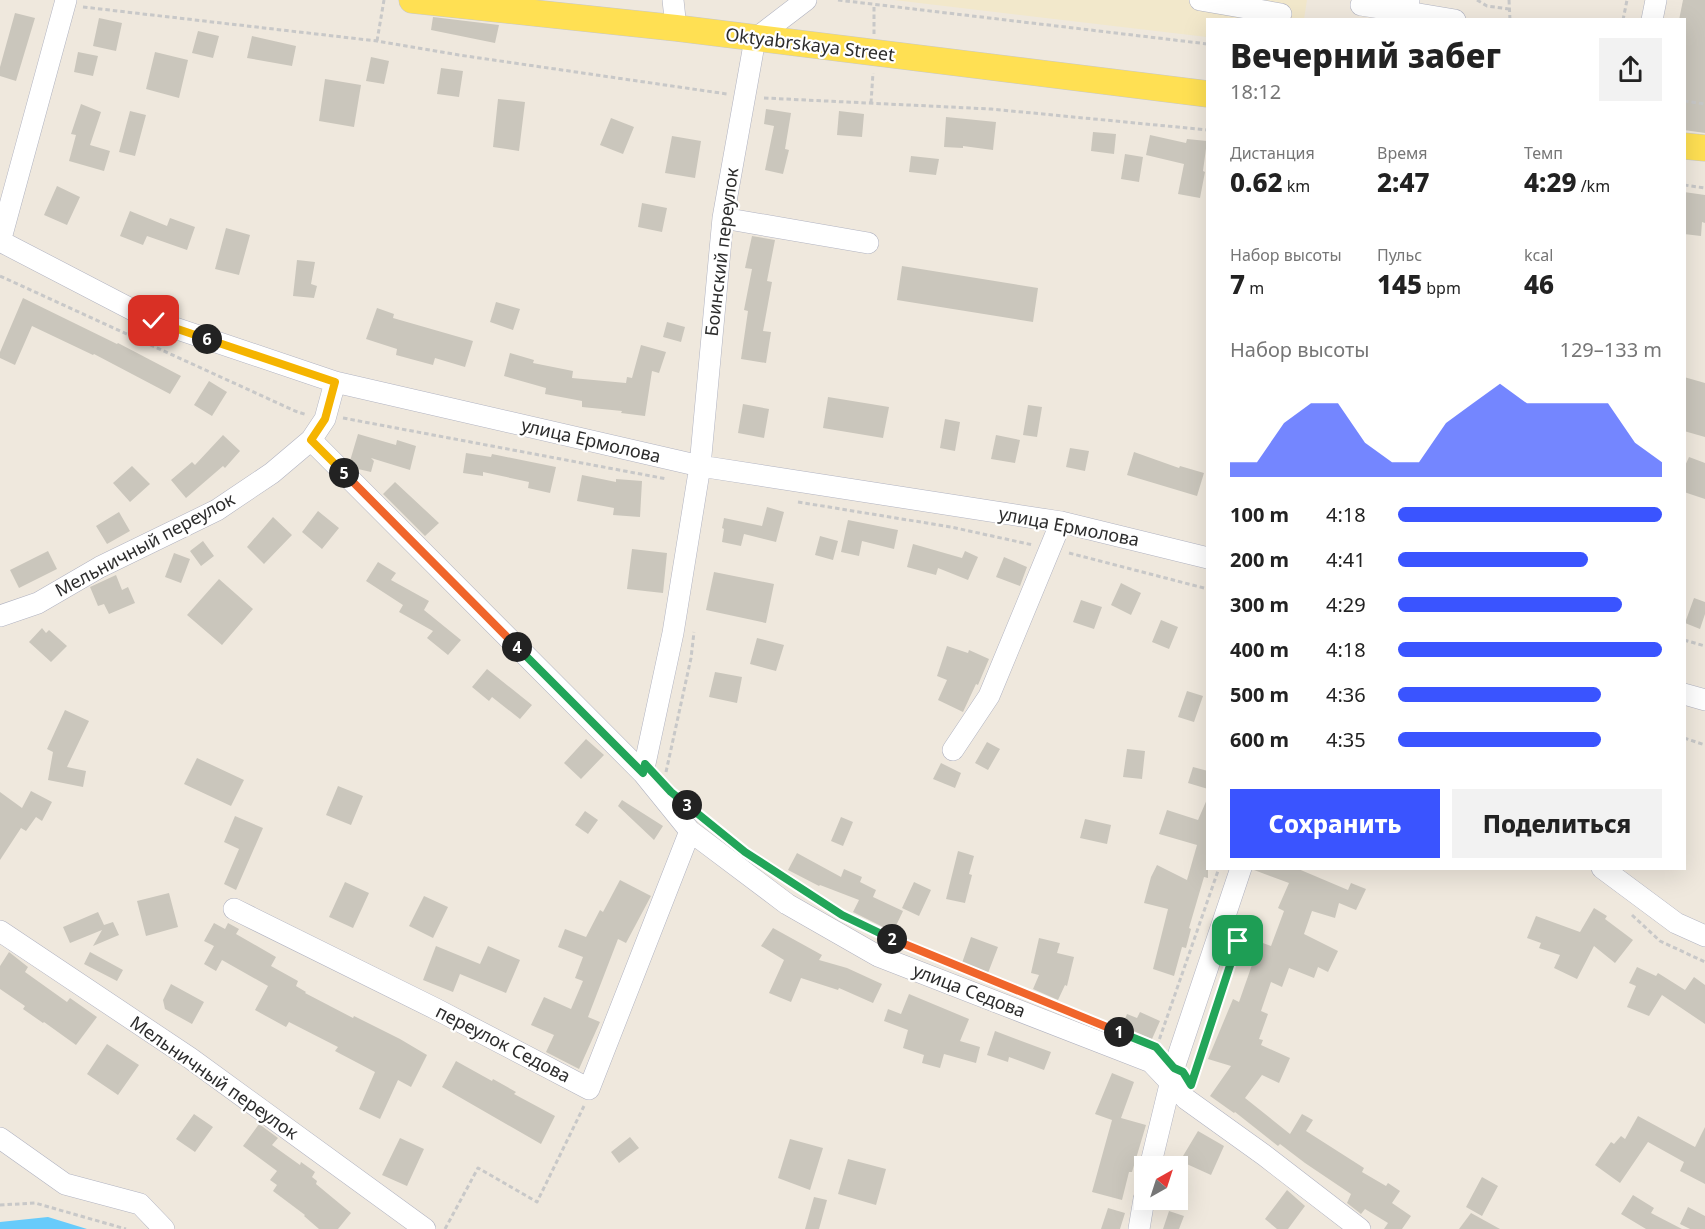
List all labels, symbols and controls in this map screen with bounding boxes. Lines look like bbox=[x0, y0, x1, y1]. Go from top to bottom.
street label: Oktyabrskaya Street bbox=[724, 22, 897, 66]
text: Вечерний забег bbox=[1230, 33, 1501, 78]
button: share bbox=[1599, 38, 1662, 101]
text: 18:12 bbox=[1230, 78, 1281, 105]
text: Дистанция bbox=[1230, 142, 1315, 164]
text: Время bbox=[1377, 142, 1427, 164]
text: Темп bbox=[1524, 142, 1563, 164]
text: 0.62 bbox=[1230, 164, 1283, 200]
text: 2:47 bbox=[1377, 164, 1430, 200]
text: 4:29 bbox=[1524, 164, 1577, 200]
street label: Боинский переулок bbox=[699, 166, 743, 338]
text: km bbox=[1283, 175, 1310, 197]
text: /km bbox=[1577, 175, 1610, 197]
text: Набор высоты bbox=[1230, 244, 1342, 266]
text: Пульс bbox=[1377, 244, 1422, 266]
text: kcal bbox=[1524, 244, 1553, 266]
text: 7 bbox=[1230, 266, 1245, 302]
text: 145 bbox=[1377, 266, 1422, 302]
text: 46 bbox=[1524, 266, 1554, 302]
text: m bbox=[1245, 277, 1264, 299]
text: bpm bbox=[1422, 277, 1461, 299]
pin bbox=[128, 295, 179, 346]
icon: check bbox=[137, 304, 170, 337]
pin: 6 bbox=[192, 324, 222, 354]
text: 6 bbox=[202, 328, 212, 350]
text: Набор высоты bbox=[1230, 336, 1369, 363]
text: 129–133 m bbox=[1559, 336, 1662, 363]
street label: улица Ермолова bbox=[519, 412, 663, 468]
pin: 5 bbox=[329, 458, 359, 488]
text: 5 bbox=[339, 462, 349, 484]
street label: Мельничный переулок bbox=[50, 486, 239, 602]
street label: улица Ермолова bbox=[997, 501, 1141, 551]
text: 100 m bbox=[1230, 501, 1289, 528]
text: 4:18 bbox=[1326, 501, 1366, 528]
text: 200 m bbox=[1230, 546, 1289, 573]
text: 4:41 bbox=[1326, 546, 1366, 573]
text: 300 m bbox=[1230, 591, 1289, 618]
text: 4:29 bbox=[1326, 591, 1366, 618]
pin: 4 bbox=[502, 632, 532, 662]
text: 4 bbox=[512, 636, 522, 658]
text: 400 m bbox=[1230, 636, 1289, 663]
text: 4:18 bbox=[1326, 636, 1366, 663]
text: 500 m bbox=[1230, 681, 1289, 708]
text: 4:36 bbox=[1326, 681, 1366, 708]
text: 600 m bbox=[1230, 726, 1289, 753]
text: 4:35 bbox=[1326, 726, 1366, 753]
button: Сохранить bbox=[1230, 789, 1440, 858]
button: Поделиться bbox=[1452, 789, 1662, 858]
pin: 3 bbox=[672, 790, 702, 820]
text: 3 bbox=[682, 794, 692, 816]
pin bbox=[1212, 915, 1263, 966]
pin: 2 bbox=[877, 924, 907, 954]
icon: arrive bbox=[1221, 924, 1254, 957]
text: 2 bbox=[887, 928, 897, 950]
street label: улица Седова bbox=[910, 958, 1029, 1023]
street label: переулок Седова bbox=[432, 999, 575, 1087]
street label: Мельничный переулок bbox=[126, 1010, 304, 1145]
pin: 1 bbox=[1104, 1017, 1134, 1047]
text: 1 bbox=[1114, 1021, 1124, 1043]
north arrow bbox=[1134, 1156, 1188, 1210]
map controls bbox=[1134, 1156, 1188, 1210]

